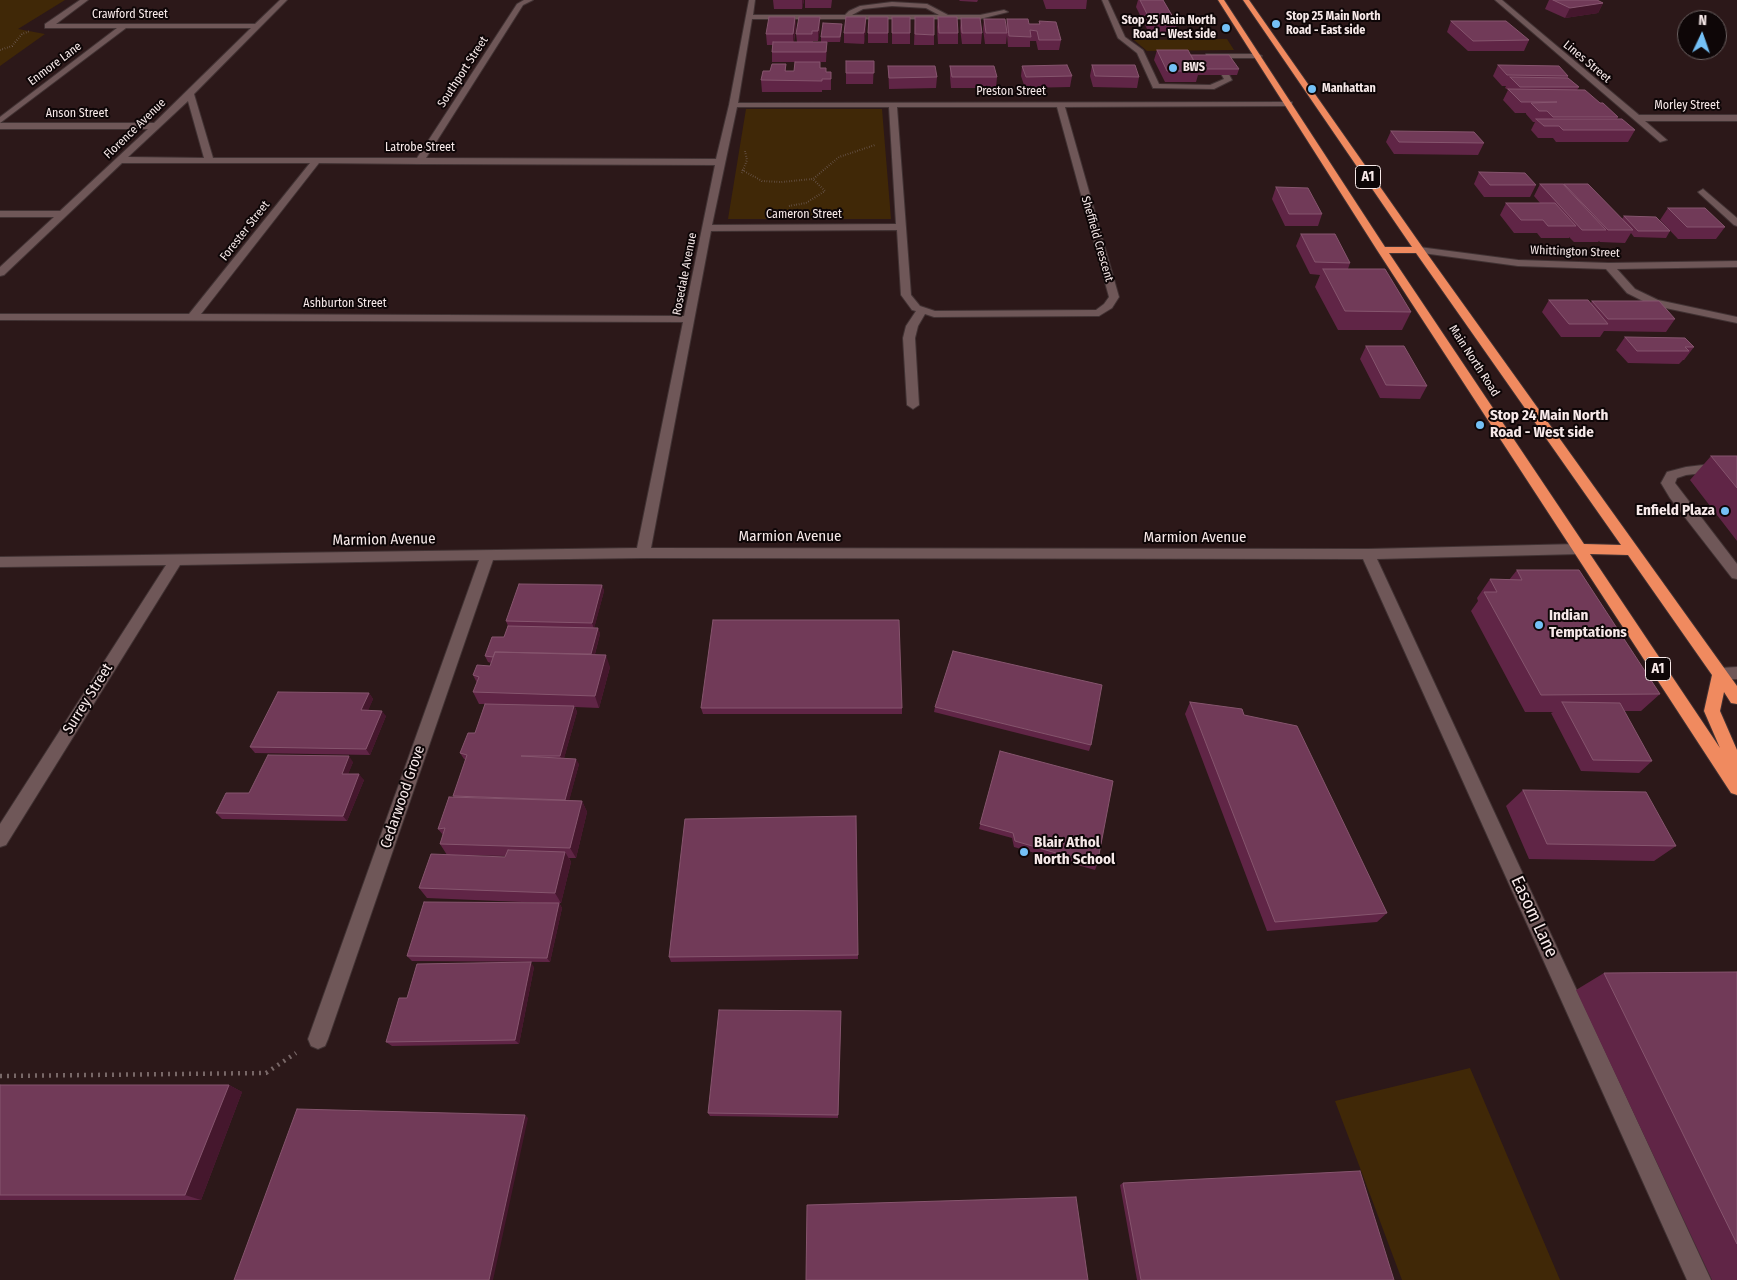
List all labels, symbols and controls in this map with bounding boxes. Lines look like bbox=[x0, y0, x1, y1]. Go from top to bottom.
street label: Crawford Street bbox=[92, 8, 168, 22]
place label: Stop 25 Main North Road - East side bbox=[1286, 10, 1381, 38]
north arrow bbox=[1677, 10, 1727, 60]
text: N bbox=[1698, 12, 1707, 29]
place label: Stop 25 Main North Road - West side bbox=[1121, 14, 1216, 42]
marker: Stop 25 Main North Road - East side bbox=[1270, 18, 1282, 30]
marker: Stop 25 Main North Road - West side bbox=[1220, 22, 1232, 34]
street label: Southport Street bbox=[435, 34, 491, 110]
street label: Lines Street bbox=[1560, 38, 1614, 86]
street label: Enmore Lane bbox=[25, 39, 85, 89]
place label: BWS bbox=[1183, 61, 1205, 75]
marker: BWS bbox=[1167, 62, 1179, 74]
place label: Manhattan bbox=[1322, 82, 1376, 96]
marker: Manhattan bbox=[1306, 83, 1318, 95]
street label: Preston Street bbox=[976, 85, 1046, 99]
street label: Florence Avenue bbox=[101, 96, 169, 162]
street label: Morley Street bbox=[1654, 99, 1720, 113]
street label: Anson Street bbox=[46, 107, 108, 121]
street label: Latrobe Street bbox=[385, 141, 455, 155]
road number: A1 bbox=[1356, 166, 1380, 188]
street label: Sheffield Crescent bbox=[1078, 195, 1116, 283]
street label: Forester Street bbox=[217, 198, 273, 264]
street label: Cameron Street bbox=[766, 208, 842, 222]
street label: Rosedale Avenue bbox=[670, 231, 700, 317]
street label: Whittington Street bbox=[1530, 243, 1620, 261]
street label: Ashburton Street bbox=[303, 297, 387, 311]
street label: Main North Road bbox=[1446, 323, 1502, 399]
place label: Stop 24 Main North Road - West side bbox=[1490, 407, 1608, 442]
marker: Stop 24 Main North Road - West side bbox=[1474, 419, 1486, 431]
place label: Enfield Plaza bbox=[1636, 502, 1715, 520]
marker: Enfield Plaza bbox=[1719, 505, 1731, 517]
street label: Marmion Avenue bbox=[739, 528, 841, 546]
street label: Marmion Avenue bbox=[1144, 529, 1246, 547]
street label: Marmion Avenue bbox=[332, 530, 436, 550]
place label: Indian Temptations bbox=[1549, 607, 1627, 642]
marker: Indian Temptations bbox=[1533, 619, 1545, 631]
road number: A1 bbox=[1646, 658, 1670, 681]
street label: Surrey Street bbox=[59, 660, 117, 738]
street label: Cedarwood Grove bbox=[377, 743, 429, 851]
place label: Blair Athol North School bbox=[1034, 834, 1115, 869]
marker: Blair Athol North School bbox=[1018, 846, 1030, 858]
street label: Easom Lane bbox=[1506, 873, 1562, 961]

